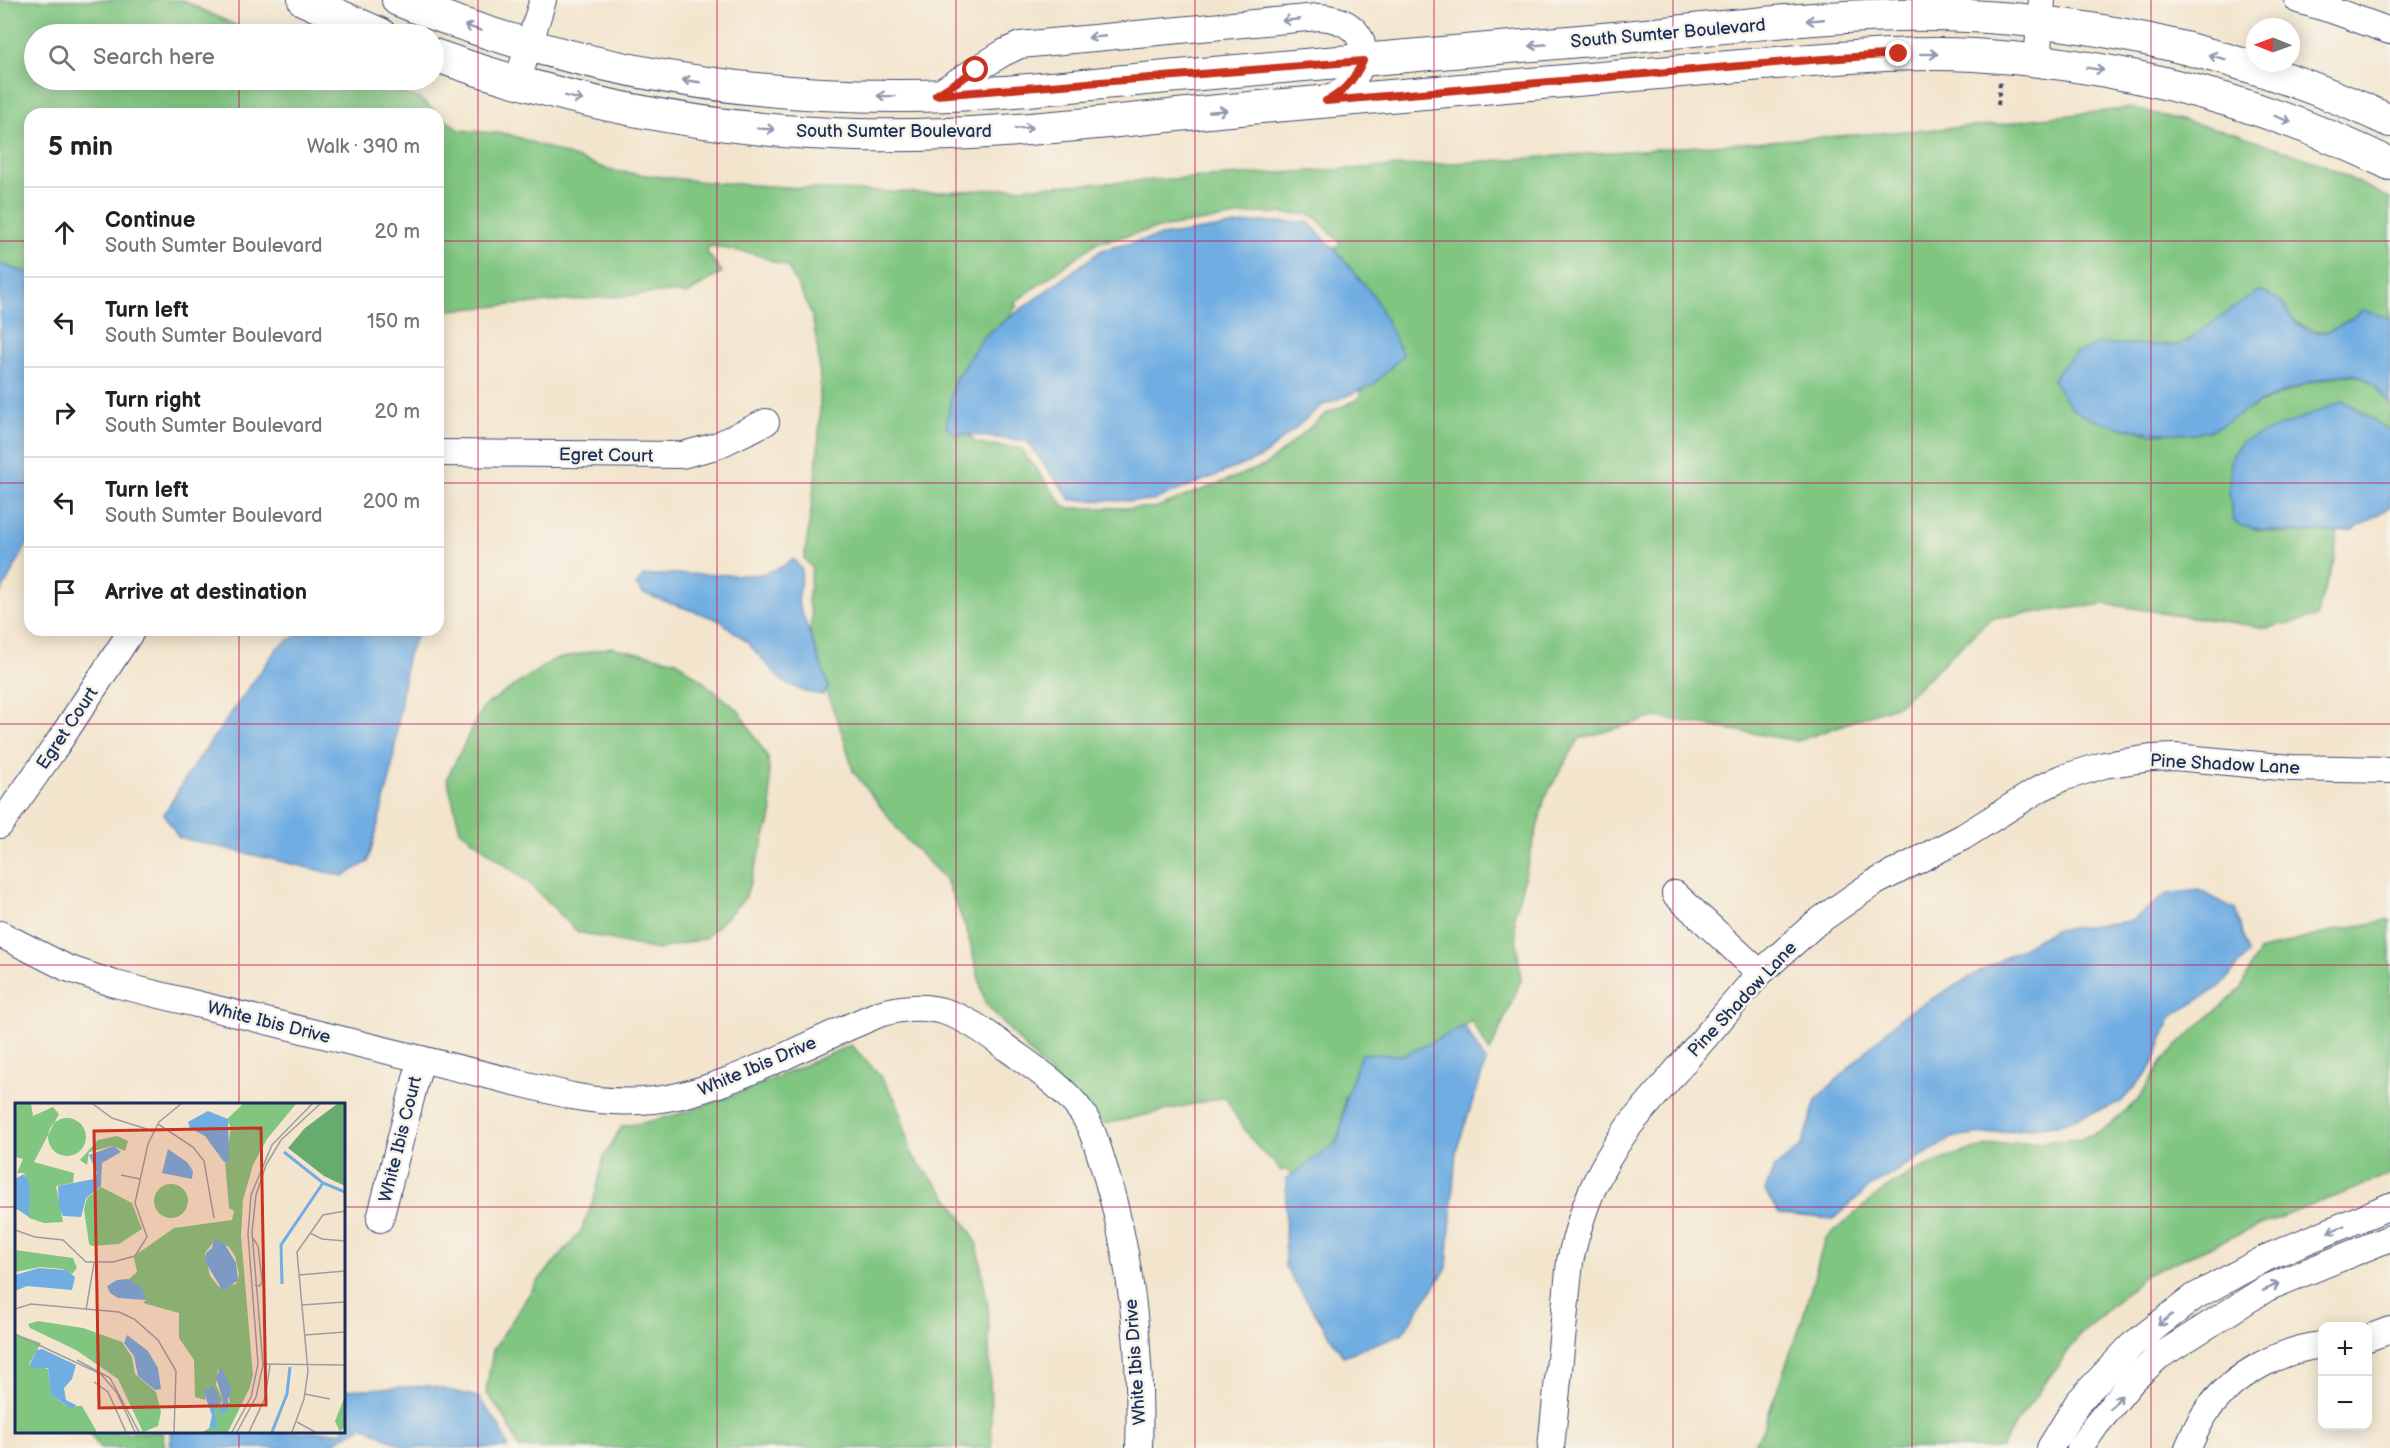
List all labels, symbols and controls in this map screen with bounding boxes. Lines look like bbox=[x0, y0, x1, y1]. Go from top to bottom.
one-way arrow bbox=[1282, 15, 1302, 26]
street label: South Sumter Boulevard bbox=[1570, 15, 1766, 52]
one-way arrow bbox=[1806, 15, 1826, 26]
north arrow bbox=[2246, 18, 2300, 72]
one-way arrow bbox=[464, 22, 483, 33]
search box bbox=[24, 24, 444, 90]
one-way arrow bbox=[1088, 32, 1108, 43]
one-way arrow bbox=[1528, 40, 1548, 51]
route end bbox=[1885, 40, 1911, 66]
icon: search bbox=[45, 41, 78, 74]
text: Search here bbox=[93, 44, 215, 71]
one-way arrow bbox=[1918, 48, 1938, 60]
one-way arrow bbox=[2208, 50, 2227, 62]
route start bbox=[962, 56, 988, 82]
one-way arrow bbox=[2085, 64, 2104, 75]
one-way arrow bbox=[682, 76, 702, 87]
one-way arrow bbox=[876, 91, 896, 102]
one-way arrow bbox=[564, 93, 583, 104]
one-way arrow bbox=[1208, 105, 1227, 116]
one-way arrow bbox=[2273, 114, 2292, 125]
street label: South Sumter Boulevard bbox=[796, 121, 992, 142]
one-way arrow bbox=[1013, 122, 1033, 133]
one-way arrow bbox=[756, 124, 776, 135]
text: 5 min bbox=[48, 132, 113, 163]
text: Walk · 390 m bbox=[307, 135, 420, 159]
text: Continue bbox=[105, 207, 195, 234]
icon: ahead bbox=[48, 216, 81, 249]
text: 20 m bbox=[375, 220, 420, 244]
text: South Sumter Boulevard bbox=[105, 234, 322, 258]
text: Turn left bbox=[105, 297, 189, 324]
icon: left bbox=[48, 306, 81, 339]
text: 150 m bbox=[367, 310, 420, 334]
text: South Sumter Boulevard bbox=[105, 324, 322, 348]
text: Turn right bbox=[105, 387, 201, 414]
icon: right bbox=[48, 396, 81, 429]
text: 20 m bbox=[375, 400, 420, 424]
text: South Sumter Boulevard bbox=[105, 414, 322, 438]
street label: Egret Court bbox=[559, 444, 654, 467]
text: Turn left bbox=[105, 477, 189, 504]
icon: left bbox=[48, 486, 81, 519]
text: 200 m bbox=[363, 490, 420, 514]
text: South Sumter Boulevard bbox=[105, 504, 322, 528]
icon: arrive bbox=[48, 576, 81, 609]
text: Arrive at destination bbox=[105, 579, 307, 606]
street label: Egret Court bbox=[32, 683, 103, 773]
street label: Pine Shadow Lane bbox=[2149, 750, 2301, 779]
street label: Pine Shadow Lane bbox=[1684, 937, 1801, 1061]
street label: White Ibis Drive bbox=[205, 997, 333, 1048]
street label: White Ibis Drive bbox=[695, 1032, 820, 1101]
street label: White Ibis Court bbox=[375, 1073, 426, 1204]
inset map bbox=[15, 1103, 345, 1433]
one-way arrow bbox=[2327, 1224, 2346, 1235]
one-way arrow bbox=[2262, 1280, 2280, 1292]
street label: White Ibis Drive bbox=[1121, 1298, 1150, 1426]
one-way arrow bbox=[2157, 1314, 2173, 1327]
map controls bbox=[2318, 1322, 2372, 1430]
button: + bbox=[2318, 1322, 2372, 1376]
button: − bbox=[2318, 1376, 2372, 1430]
one-way arrow bbox=[2109, 1394, 2122, 1410]

